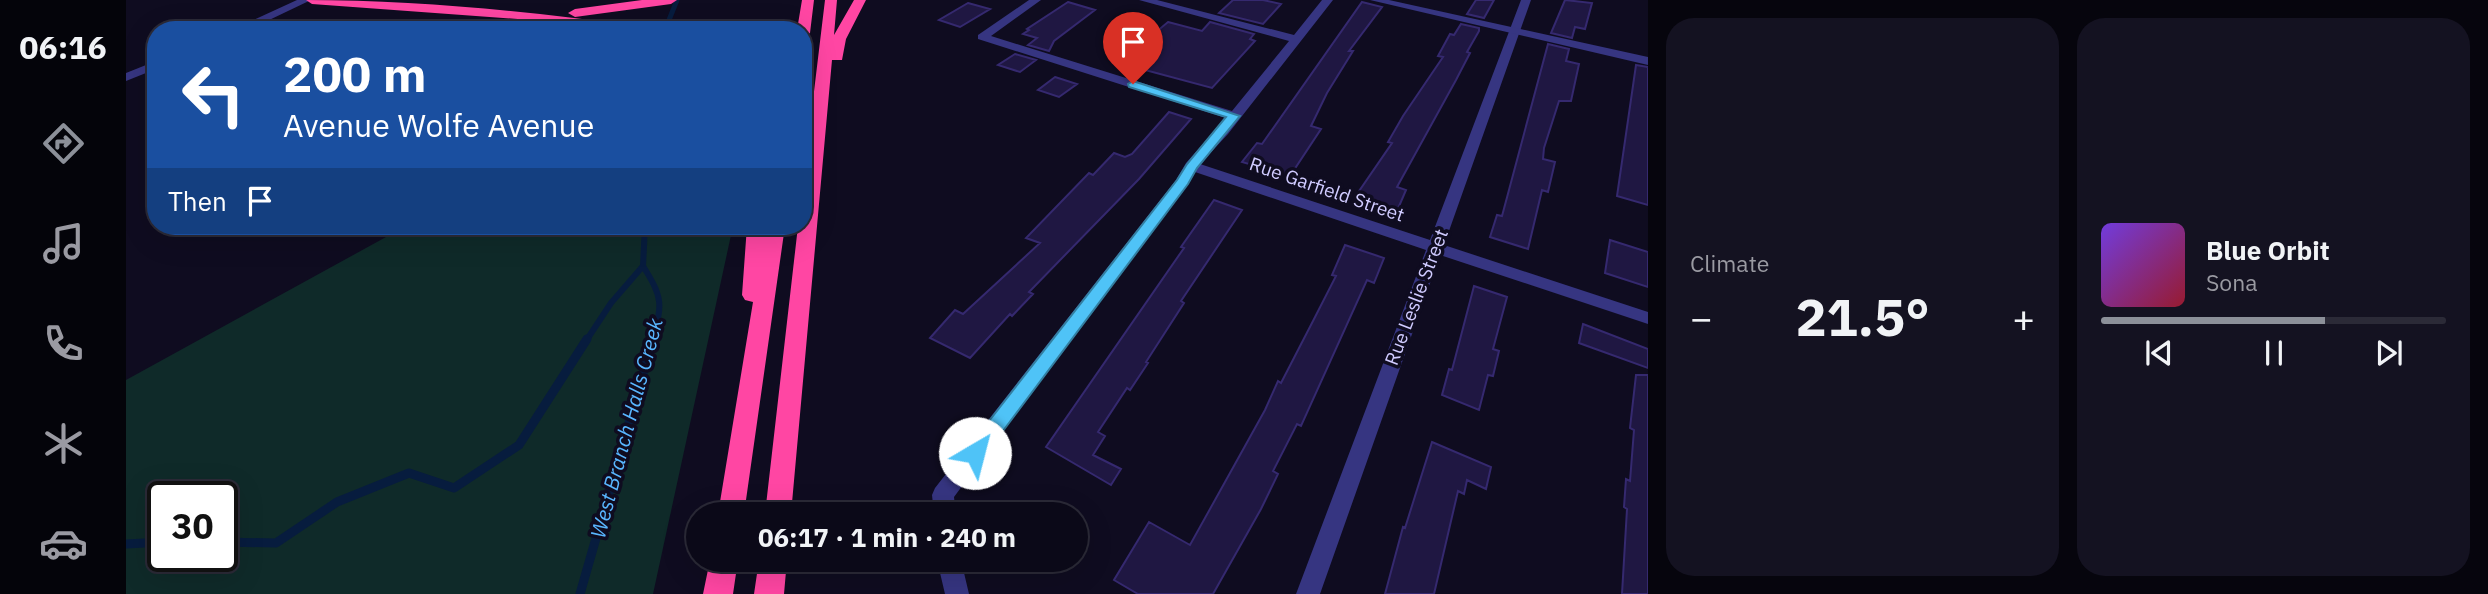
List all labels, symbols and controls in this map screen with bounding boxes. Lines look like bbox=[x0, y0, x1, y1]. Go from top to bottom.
pin bbox=[1103, 12.0, 1163, 84]
icon: arrive bbox=[1114, 23, 1152, 61]
text: 06:16 bbox=[19, 26, 107, 68]
text: 200 m bbox=[283, 42, 427, 105]
icon: left bbox=[168, 49, 259, 140]
text: Avenue Wolfe Avenue bbox=[283, 104, 594, 146]
icon: directions bbox=[39, 119, 88, 168]
street label: Rue Garfield Street bbox=[1246, 151, 1408, 227]
icon: arrive bbox=[241, 182, 279, 220]
text: Then bbox=[168, 184, 227, 218]
icon: music bbox=[39, 219, 88, 268]
street label: Rue Leslie Street bbox=[1379, 226, 1453, 368]
text: Blue Orbit bbox=[2206, 233, 2330, 267]
text: Climate bbox=[1690, 248, 1769, 278]
text: Sona bbox=[2206, 267, 2258, 297]
text: 21.5° bbox=[1795, 283, 1930, 350]
text: − bbox=[1690, 293, 1713, 342]
text: + bbox=[2012, 293, 2035, 342]
water label: West Branch Halls Creek bbox=[583, 314, 669, 541]
icon: phone bbox=[39, 319, 88, 368]
icon: previous bbox=[2140, 334, 2178, 372]
icon: pause bbox=[2255, 334, 2293, 372]
icon: next bbox=[2370, 334, 2408, 372]
position arrow bbox=[938, 416, 1012, 490]
icon: climate bbox=[39, 419, 88, 468]
speed limit sign: 30 bbox=[147, 481, 238, 572]
icon: car bbox=[39, 519, 88, 568]
text: 06:17 · 1 min · 240 m bbox=[758, 520, 1016, 554]

